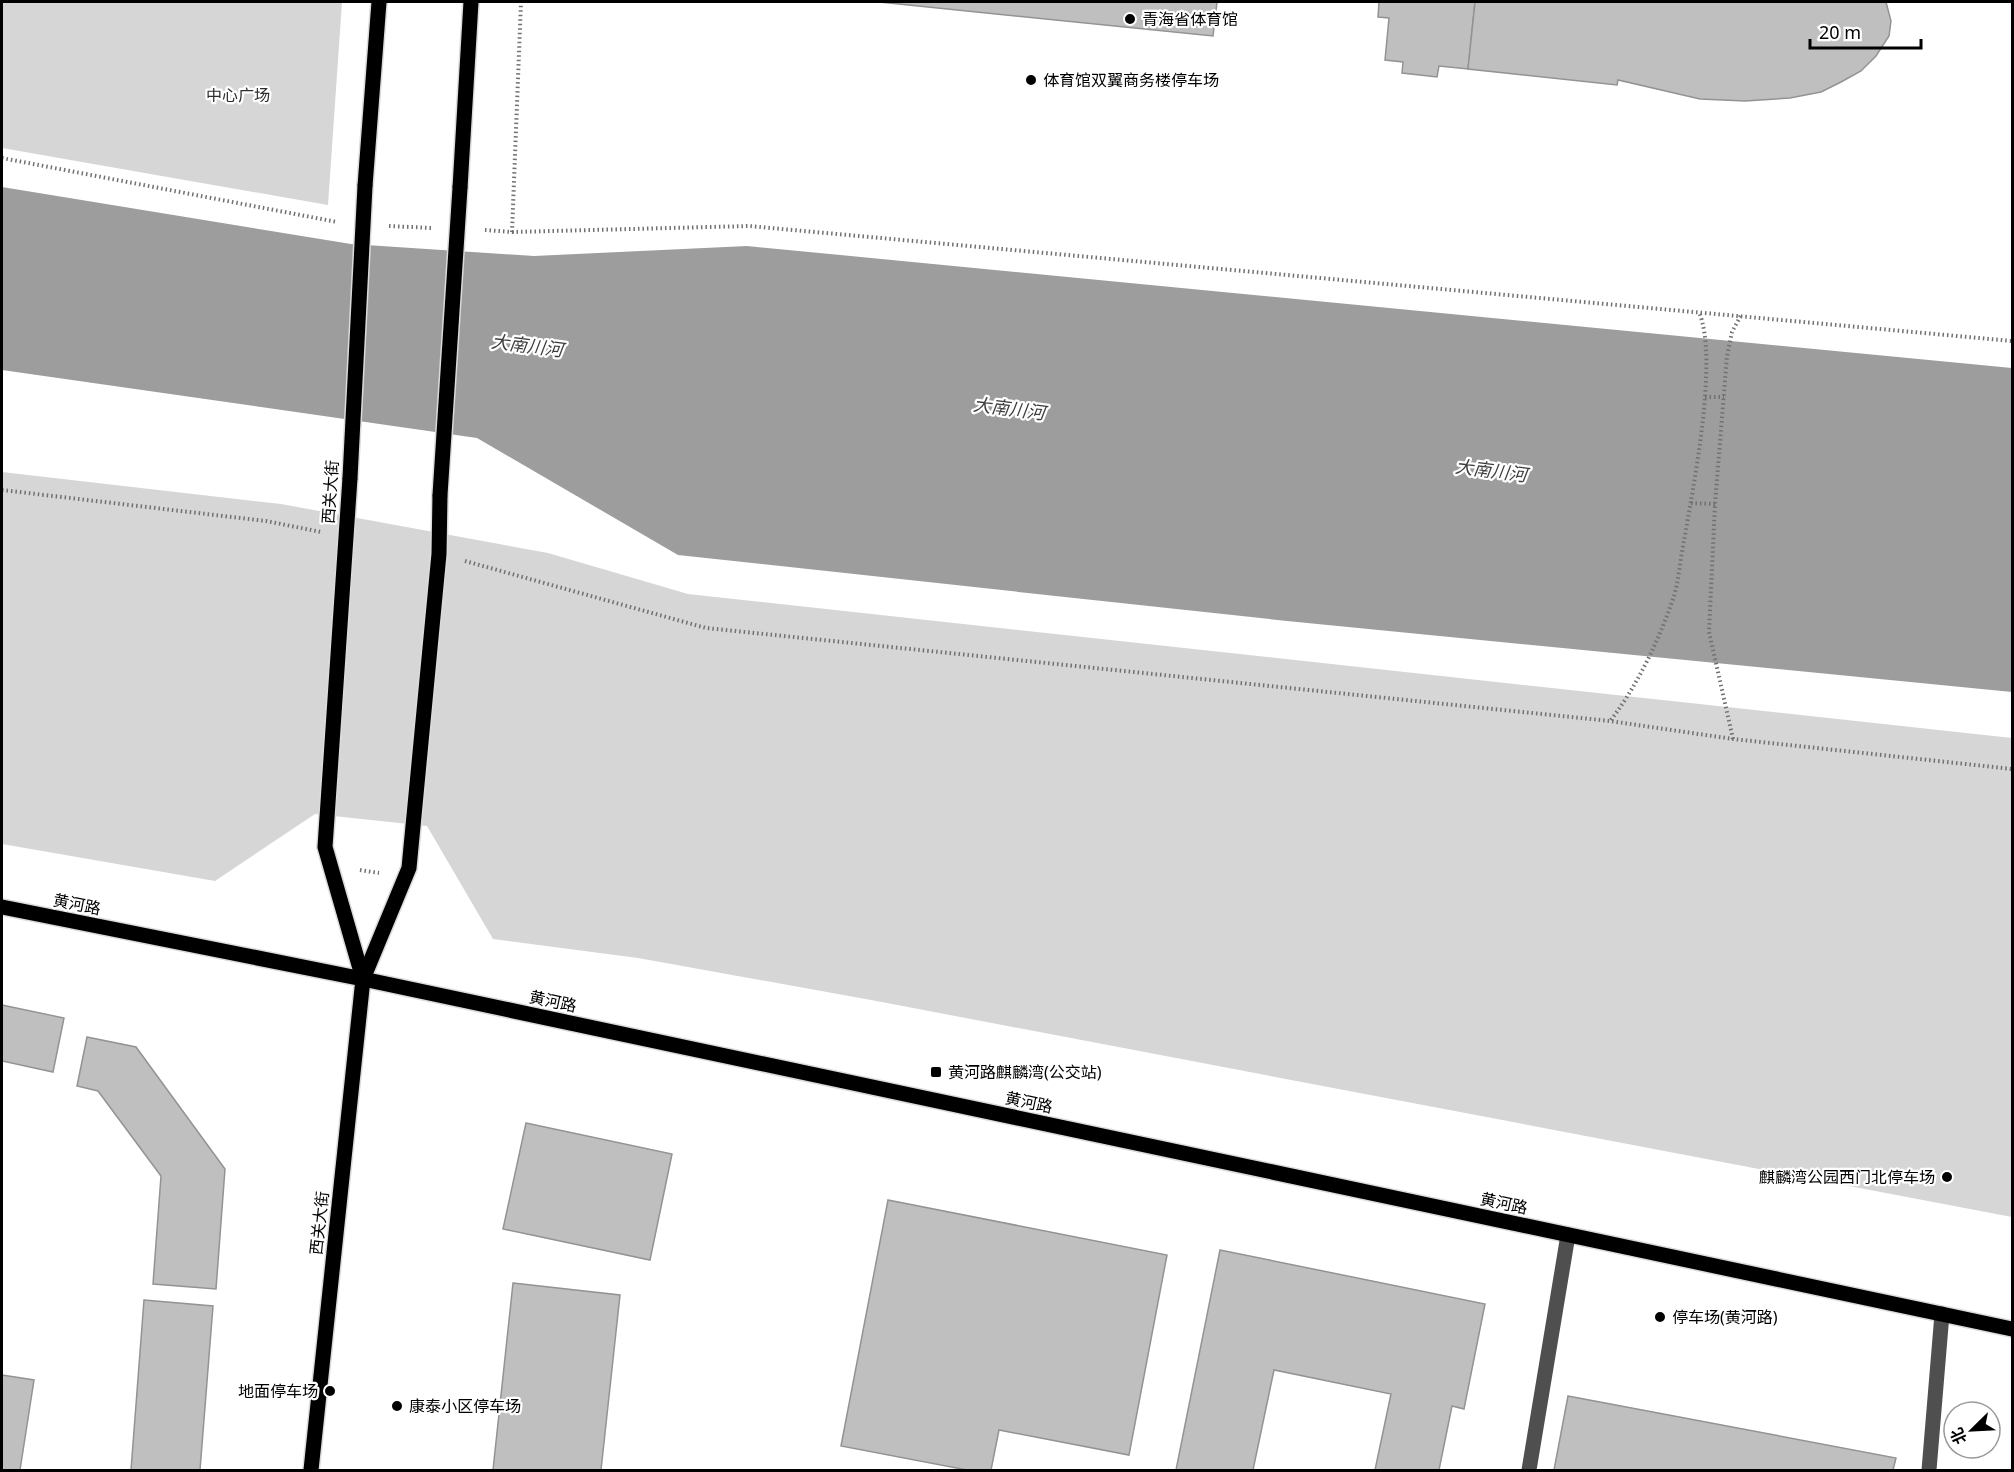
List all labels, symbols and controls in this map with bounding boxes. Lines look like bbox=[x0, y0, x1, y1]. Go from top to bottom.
place label: 青海省体育馆 bbox=[1142, 8, 1238, 30]
marker: 青海省体育馆 bbox=[1123, 12, 1137, 26]
scale bar bbox=[1810, 12, 1921, 50]
text: 20 m bbox=[1819, 20, 1861, 44]
place label: 体育馆双翼商务楼停车场 bbox=[1043, 69, 1219, 91]
marker: 体育馆双翼商务楼停车场 bbox=[1024, 73, 1038, 87]
park label: 中心广场 bbox=[206, 84, 270, 106]
water label: 大南川河 bbox=[490, 329, 567, 362]
water label: 大南川河 bbox=[972, 392, 1049, 425]
water label: 大南川河 bbox=[1454, 454, 1531, 487]
street label: 西关大街 bbox=[317, 459, 343, 525]
street label: 黄河路 bbox=[51, 889, 103, 919]
street label: 黄河路 bbox=[527, 985, 579, 1017]
place label: 黄河路麒麟湾(公交站) bbox=[948, 1061, 1102, 1083]
marker: 黄河路麒麟湾(公交站) bbox=[929, 1065, 943, 1079]
street label: 黄河路 bbox=[1003, 1086, 1055, 1118]
place label: 麒麟湾公园西门北停车场 bbox=[1759, 1166, 1935, 1188]
marker: 麒麟湾公园西门北停车场 bbox=[1940, 1170, 1954, 1184]
street label: 黄河路 bbox=[1478, 1187, 1530, 1219]
street label: 西关大街 bbox=[305, 1190, 333, 1256]
place label: 停车场(黄河路) bbox=[1672, 1306, 1778, 1328]
marker: 停车场(黄河路) bbox=[1653, 1310, 1667, 1324]
place label: 地面停车场 bbox=[238, 1380, 318, 1402]
marker: 地面停车场 bbox=[323, 1384, 337, 1398]
place label: 康泰小区停车场 bbox=[409, 1395, 521, 1417]
marker: 康泰小区停车场 bbox=[390, 1399, 404, 1413]
north arrow bbox=[1942, 1400, 2002, 1460]
text: 北 bbox=[1945, 1424, 1972, 1448]

